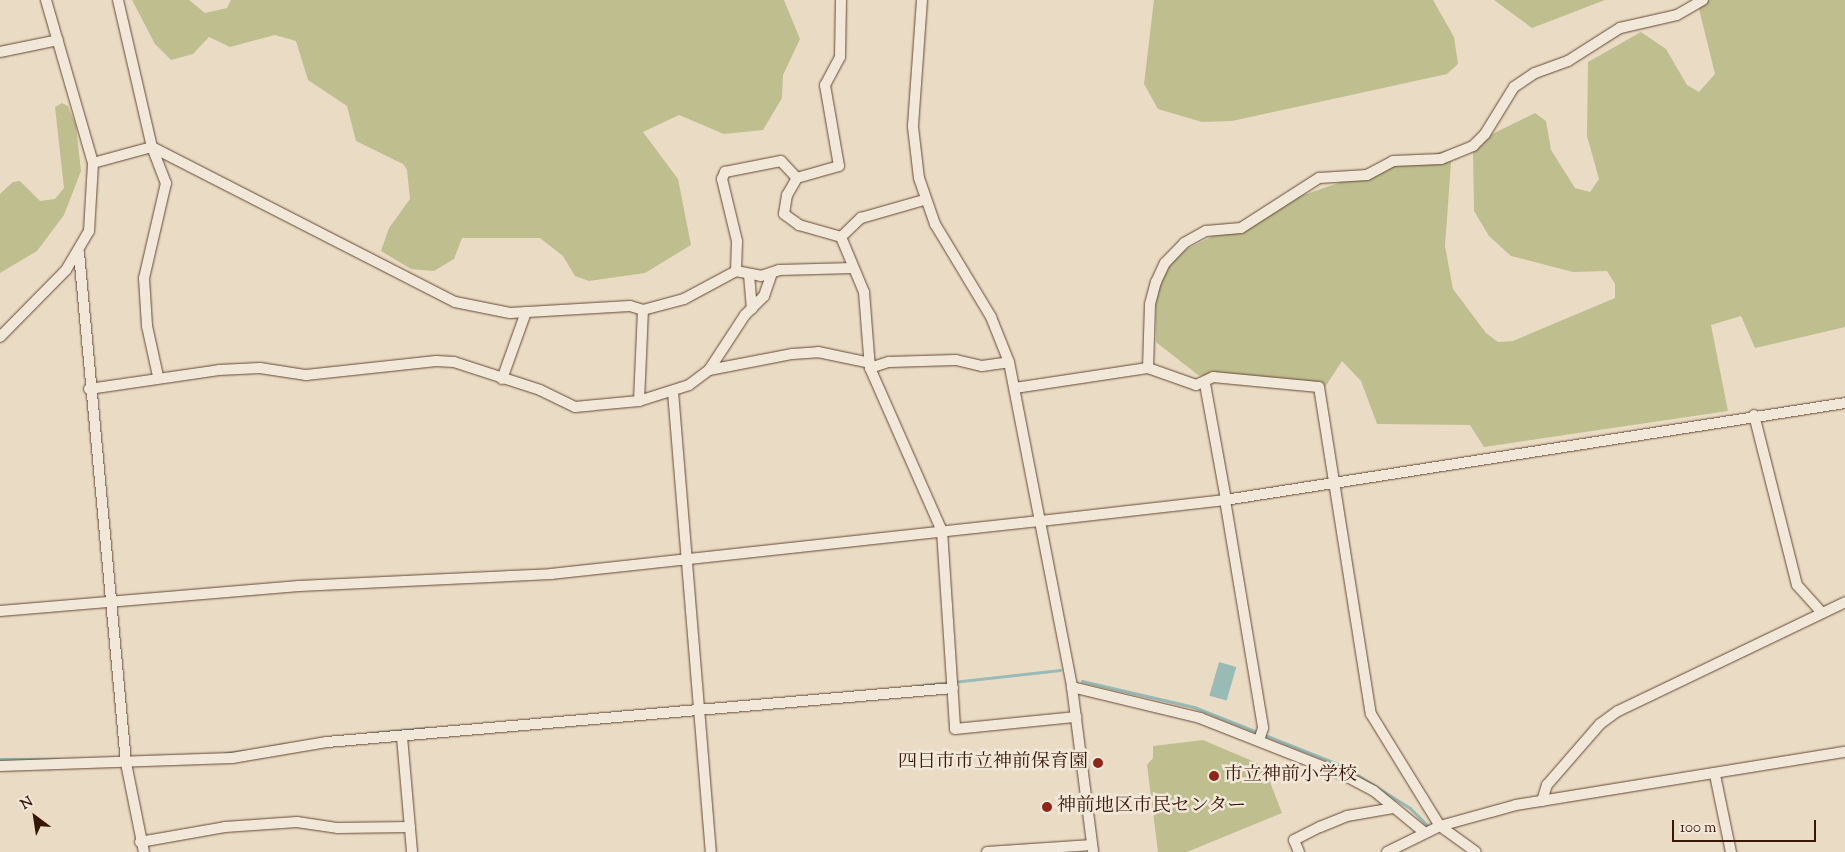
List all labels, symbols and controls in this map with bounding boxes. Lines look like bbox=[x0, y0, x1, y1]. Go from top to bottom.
place label: 四日市市立神前保育園 bbox=[898, 752, 1088, 774]
marker: 四日市市立神前保育園 bbox=[1092, 757, 1104, 769]
place label: 市立神前小学校 bbox=[1224, 765, 1357, 787]
marker: 市立神前小学校 bbox=[1208, 770, 1220, 782]
north arrow bbox=[10, 792, 60, 842]
text: N bbox=[17, 793, 37, 816]
place label: 神前地区市民センター bbox=[1057, 796, 1247, 818]
marker: 神前地区市民センター bbox=[1041, 801, 1053, 813]
scale bar bbox=[1675, 810, 1819, 842]
text: 100 m bbox=[1680, 818, 1716, 839]

